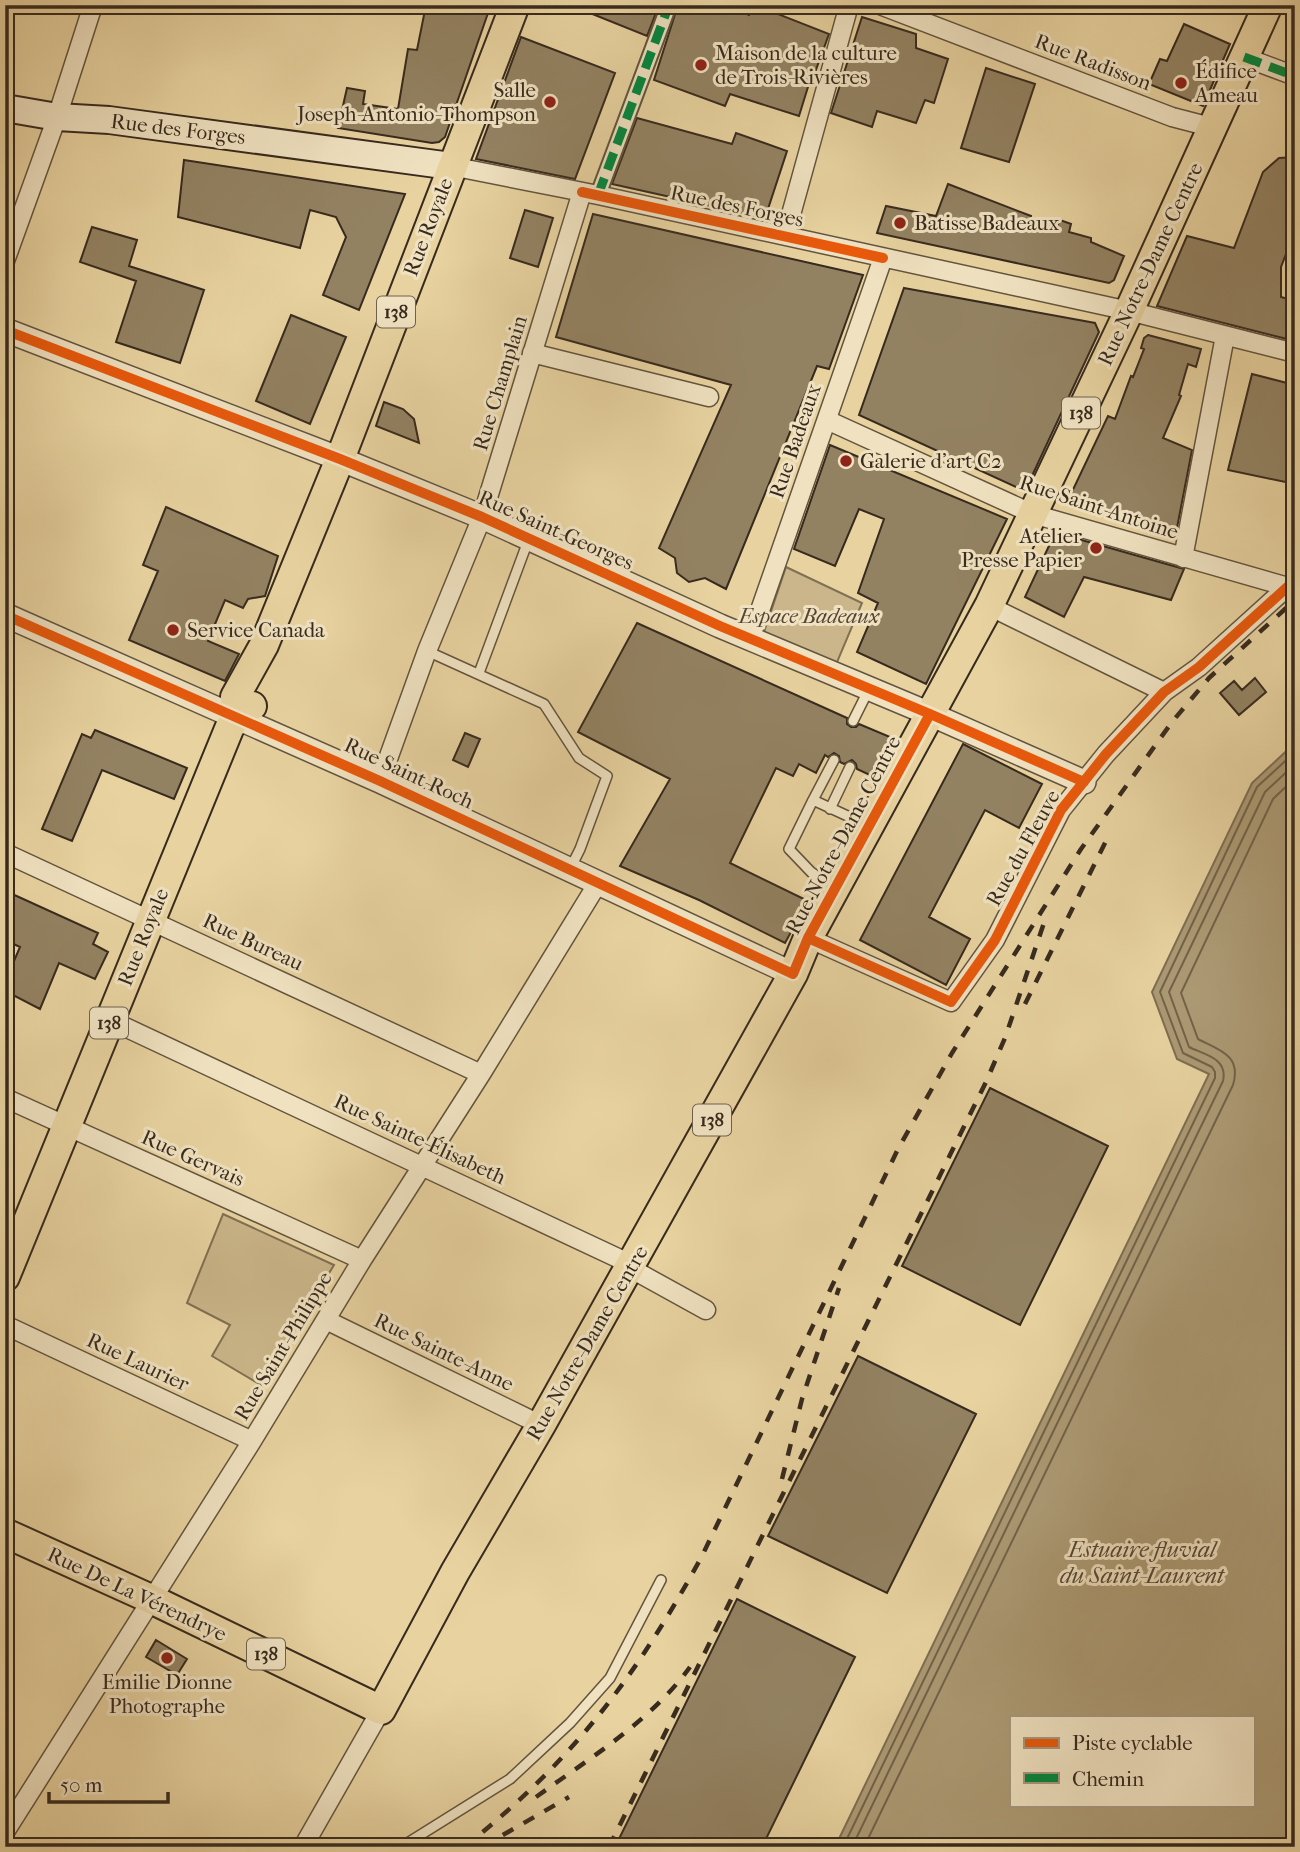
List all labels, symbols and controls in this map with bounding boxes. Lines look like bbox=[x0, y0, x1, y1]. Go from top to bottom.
street label: Rue Radisson bbox=[1031, 29, 1155, 95]
place label: Maison de la culture de Trois-Rivières bbox=[715, 41, 897, 89]
marker: Maison de la culture de Trois-Rivières bbox=[693, 57, 709, 73]
place label: Édifice Ameau bbox=[1194, 59, 1258, 107]
marker: Édifice Ameau bbox=[1173, 75, 1189, 91]
place label: Salle Joseph-Antonio-Thompson bbox=[295, 78, 536, 126]
marker: Salle Joseph-Antonio-Thompson bbox=[542, 94, 558, 110]
street label: Rue des Forges bbox=[109, 109, 247, 149]
street label: Rue Notre-Dame Centre bbox=[1092, 159, 1208, 369]
street label: Rue Royale bbox=[398, 175, 458, 279]
street label: Rue des Forges bbox=[668, 180, 806, 232]
place label: Batisse Badeaux bbox=[914, 211, 1059, 235]
marker: Batisse Badeaux bbox=[892, 215, 908, 231]
road number: 138 bbox=[377, 296, 415, 328]
street label: Rue Champlain bbox=[468, 313, 532, 453]
street label: Rue Badeaux bbox=[764, 381, 826, 501]
road number: 138 bbox=[1062, 398, 1100, 428]
place label: Galerie d'art C2 bbox=[860, 449, 1002, 473]
marker: Galerie d'art C2 bbox=[838, 453, 854, 469]
street label: Rue Saint-Antoine bbox=[1017, 470, 1181, 544]
street label: Rue Saint-Georges bbox=[475, 485, 638, 575]
place label: Atelier Presse Papier bbox=[961, 524, 1082, 572]
marker: Atelier Presse Papier bbox=[1088, 540, 1104, 556]
park label: Espace Badeaux bbox=[737, 604, 880, 628]
place label: Service Canada bbox=[187, 618, 325, 642]
marker: Service Canada bbox=[165, 622, 181, 638]
street label: Rue Notre-Dame Centre bbox=[781, 732, 905, 938]
street label: Rue Saint-Roch bbox=[341, 733, 478, 814]
street label: Rue du Fleuve bbox=[981, 786, 1065, 910]
street label: Rue Royale bbox=[113, 885, 173, 989]
street label: Rue Bureau bbox=[199, 908, 307, 976]
road number: 138 bbox=[90, 1007, 128, 1038]
street label: Rue Sainte-Élisabeth bbox=[330, 1089, 510, 1189]
road number: 138 bbox=[693, 1104, 731, 1136]
street label: Rue Gervais bbox=[138, 1125, 248, 1191]
street label: Rue Notre-Dame Centre bbox=[521, 1241, 653, 1445]
street label: Rue Saint-Philippe bbox=[229, 1267, 337, 1425]
street label: Rue Sainte-Anne bbox=[370, 1308, 518, 1396]
street label: Rue Laurier bbox=[83, 1328, 193, 1396]
water label: Estuaire fluvial du Saint-Laurent bbox=[1060, 1536, 1226, 1589]
street label: Rue De La Vérendrye bbox=[44, 1542, 230, 1646]
road number: 138 bbox=[247, 1638, 285, 1670]
marker: Emilie Dionne Photographe bbox=[159, 1650, 175, 1666]
place label: Emilie Dionne Photographe bbox=[102, 1670, 232, 1718]
legend bbox=[1010, 1716, 1254, 1806]
text: Piste cyclable bbox=[1072, 1731, 1193, 1755]
scale bar bbox=[49, 1761, 168, 1805]
text: Chemin bbox=[1072, 1767, 1144, 1791]
text: 50 m bbox=[60, 1773, 103, 1797]

